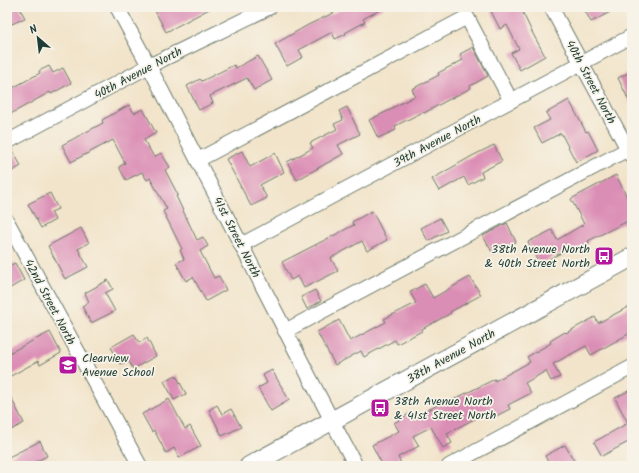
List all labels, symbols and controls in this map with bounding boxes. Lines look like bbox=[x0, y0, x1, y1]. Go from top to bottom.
north arrow bbox=[18, 18, 58, 58]
text: N bbox=[26, 20, 41, 40]
street label: 40th Street North bbox=[560, 37, 621, 127]
street label: 40th Avenue North bbox=[91, 42, 186, 105]
street label: 39th Avenue North bbox=[390, 110, 485, 173]
street label: 41st Street North bbox=[208, 193, 265, 281]
place label: 38th Avenue North & 40th Street North bbox=[484, 240, 590, 273]
bus stop icon: 38th Avenue North & 40th Street North bbox=[593, 245, 615, 267]
street label: 42nd Street North bbox=[19, 256, 80, 348]
street label: 38th Avenue North bbox=[403, 324, 499, 389]
place label: Clearview Avenue School bbox=[82, 349, 154, 382]
school or university icon: Clearview Avenue School bbox=[57, 354, 79, 376]
place label: 38th Avenue North & 41st Street North bbox=[394, 392, 496, 425]
bus stop icon: 38th Avenue North & 41st Street North bbox=[369, 397, 391, 419]

